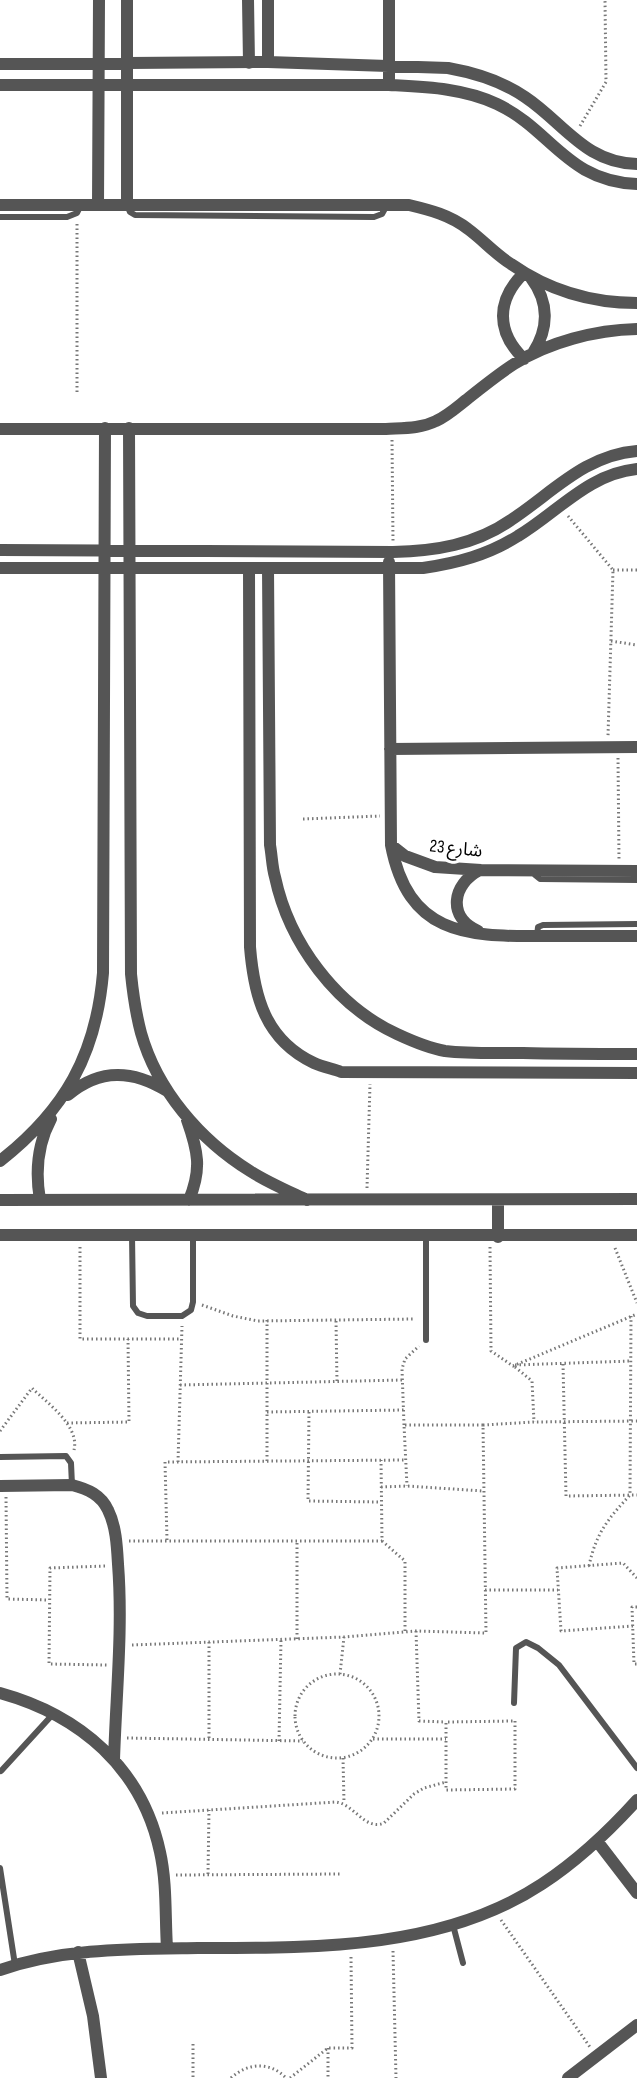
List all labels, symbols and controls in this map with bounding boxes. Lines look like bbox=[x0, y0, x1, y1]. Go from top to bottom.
street label: شارع 23 bbox=[428, 835, 483, 865]

